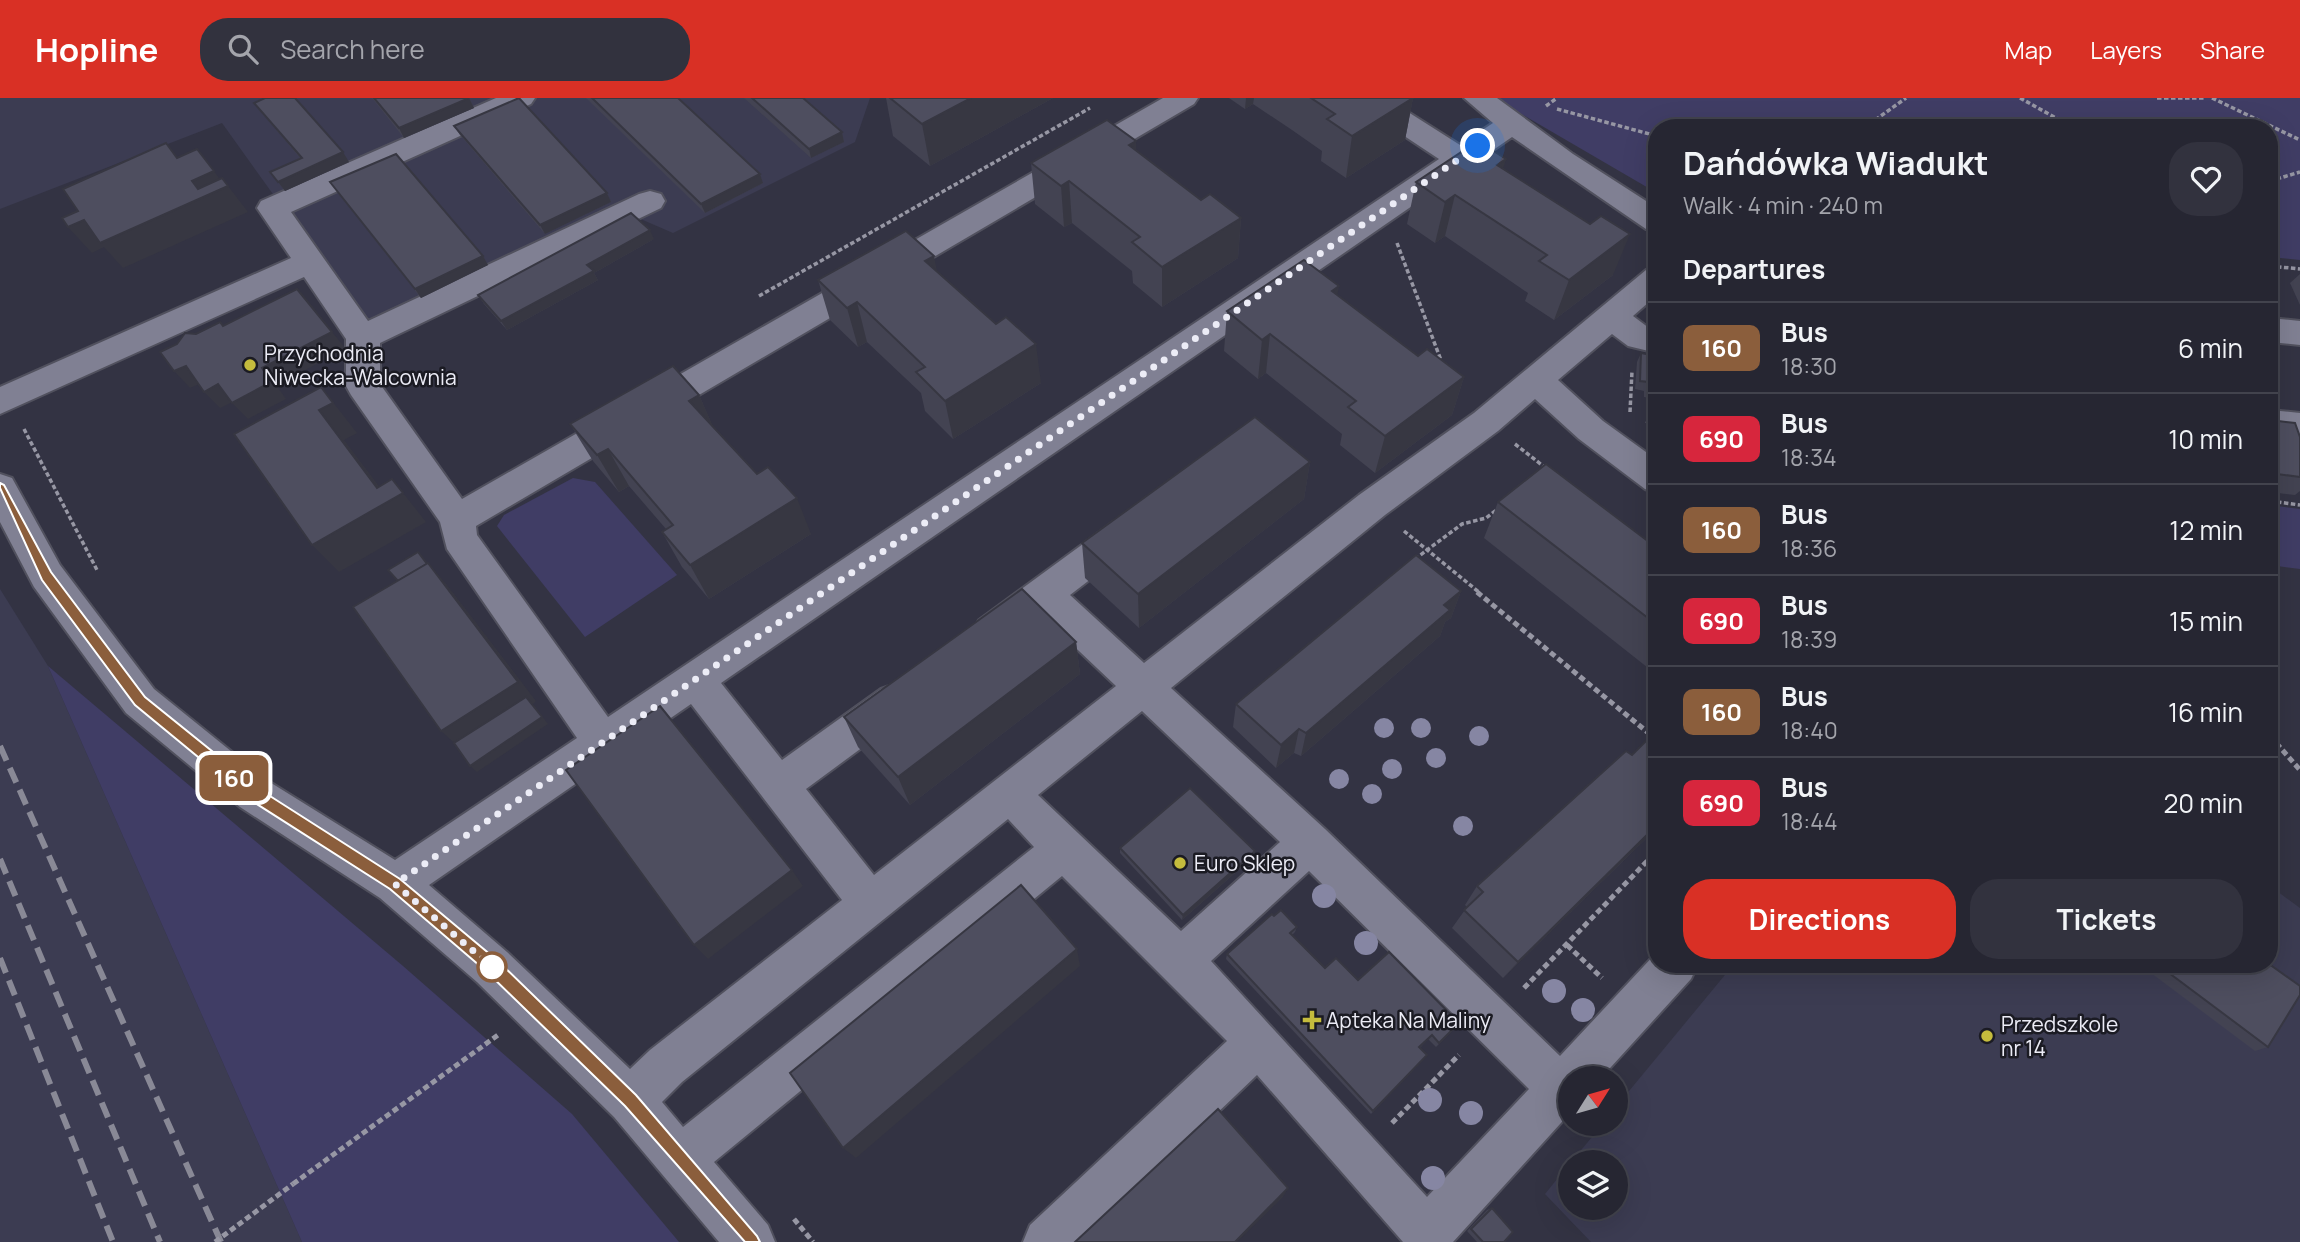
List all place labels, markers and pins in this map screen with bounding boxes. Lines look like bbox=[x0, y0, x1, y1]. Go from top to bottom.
place label: Przychodnia Niwecka-Walcownia bbox=[264, 339, 457, 391]
marker: Przychodnia Niwecka-Walcownia bbox=[242, 357, 258, 373]
place label: Euro Sklep bbox=[1194, 849, 1295, 877]
marker: Euro Sklep bbox=[1172, 855, 1188, 871]
unlabelled marker bbox=[477, 952, 507, 982]
place label: Apteka Na Maliny bbox=[1326, 1006, 1491, 1034]
place label: Przedszkole nr 14 bbox=[2001, 1010, 2118, 1062]
marker: Apteka Na Maliny bbox=[1304, 1012, 1320, 1028]
marker: Przedszkole nr 14 bbox=[1979, 1028, 1995, 1044]

